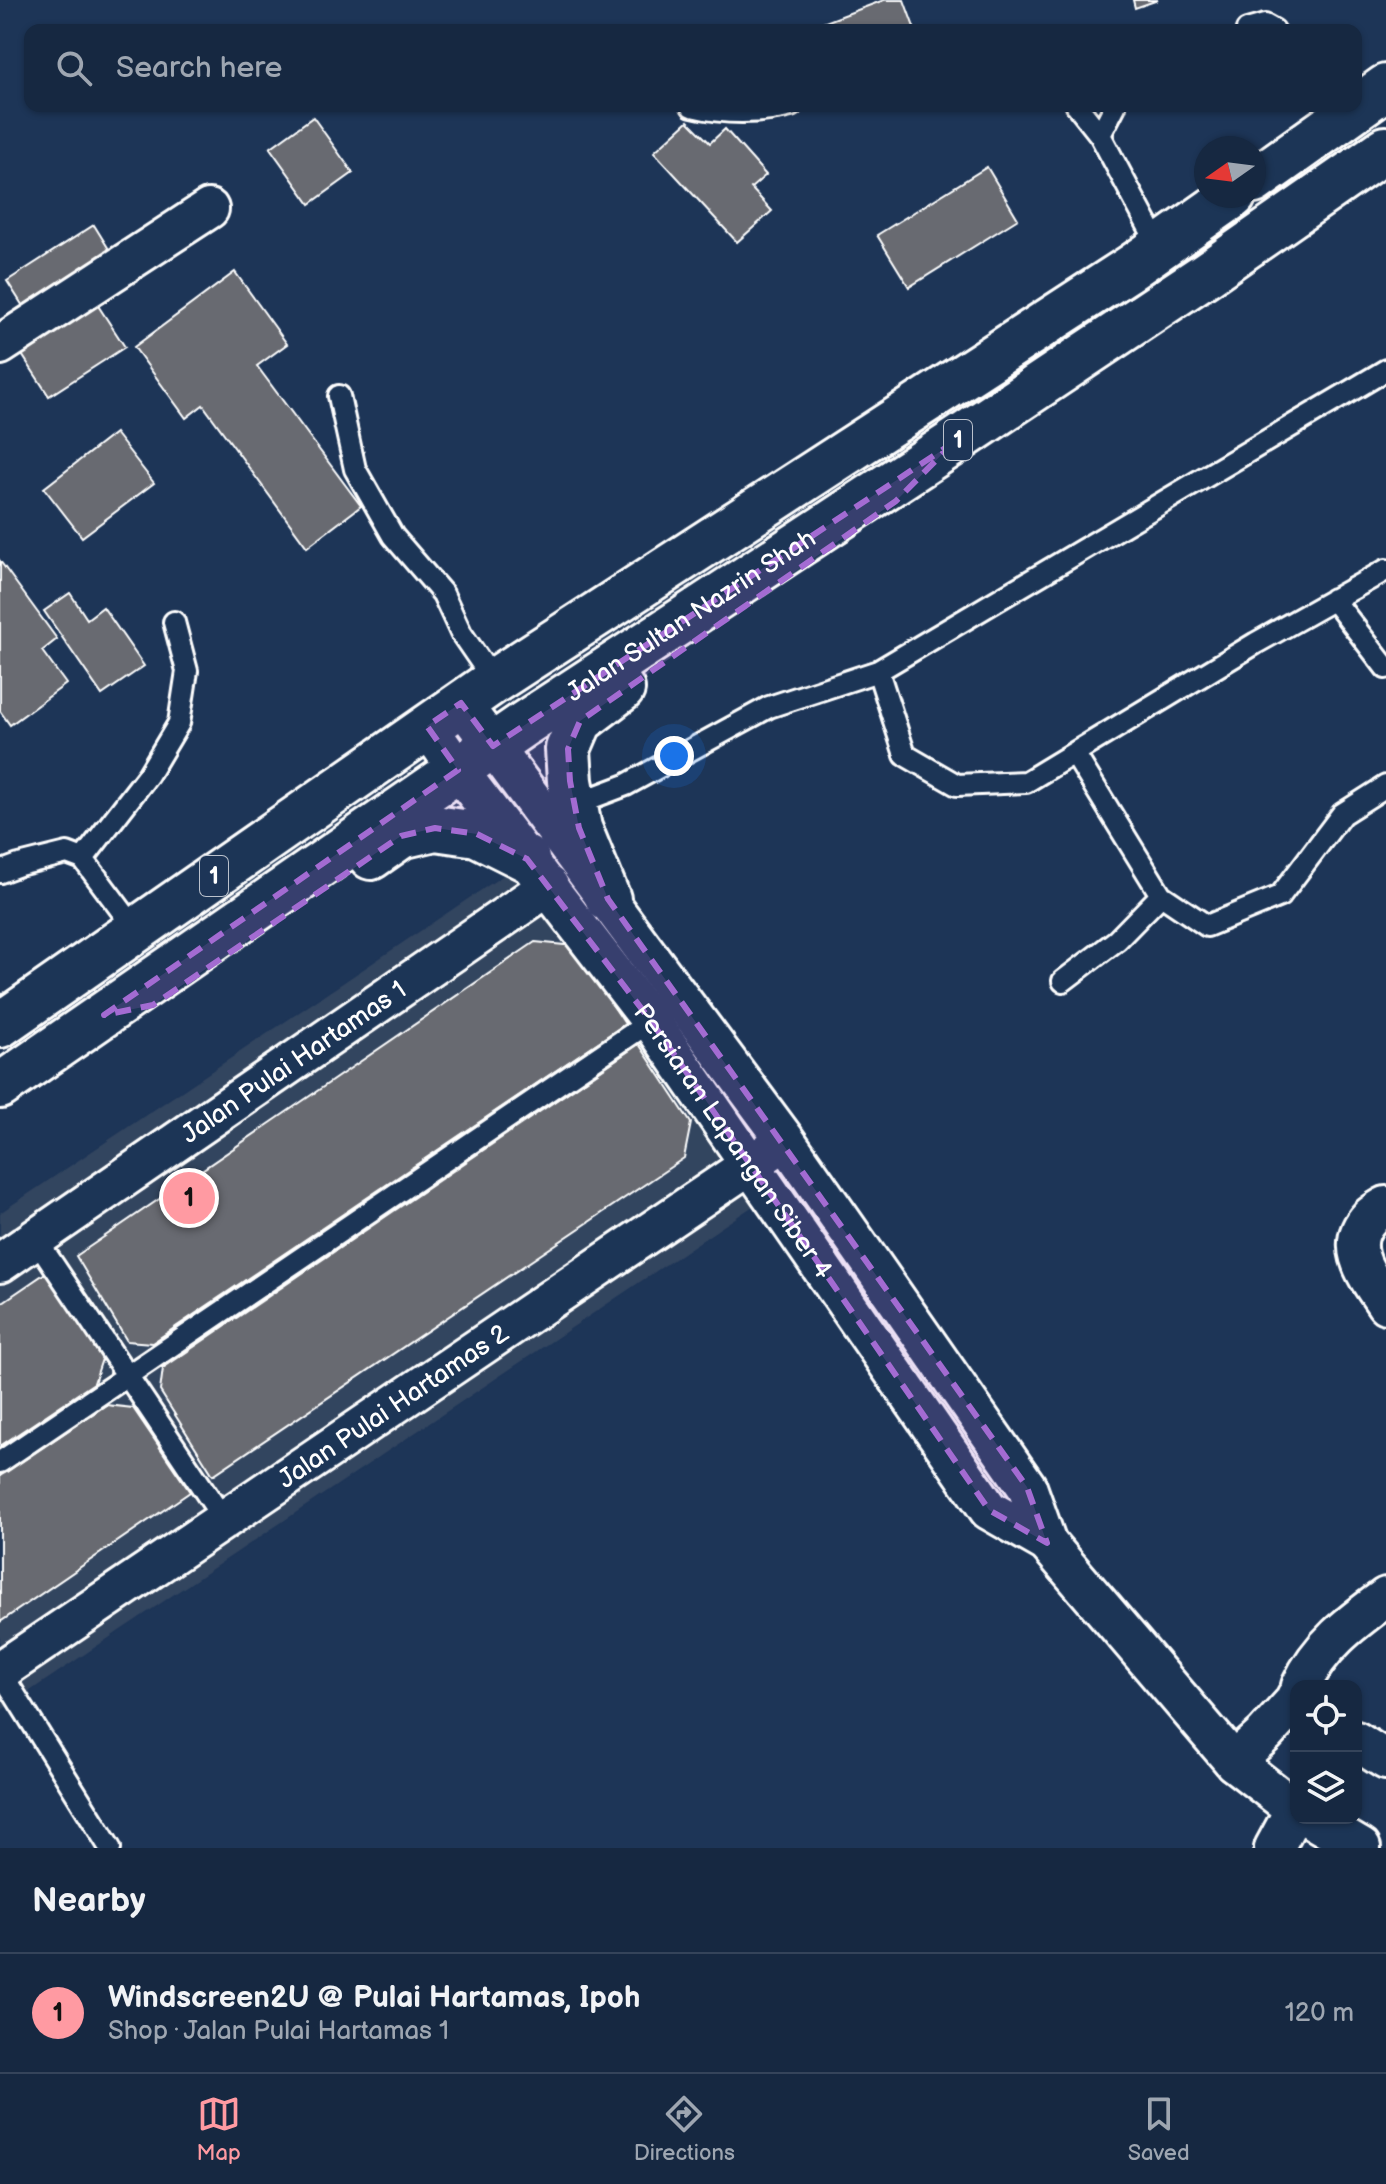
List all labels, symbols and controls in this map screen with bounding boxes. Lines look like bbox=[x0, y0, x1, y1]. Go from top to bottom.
search box bbox=[24, 24, 1362, 112]
icon: search bbox=[52, 46, 96, 90]
text: Search here bbox=[116, 50, 282, 86]
north arrow bbox=[1194, 136, 1266, 208]
road number: 1 bbox=[944, 420, 972, 460]
street label: Jalan Sultan Nazrin Shah bbox=[561, 523, 822, 709]
your location bbox=[654, 736, 694, 776]
road number: 1 bbox=[200, 856, 228, 896]
street label: Jalan Pulai Hartamas 1 bbox=[176, 975, 413, 1151]
street label: Persiaran Lapangan Siber 4 bbox=[626, 998, 838, 1285]
pin: 1 bbox=[163, 1168, 215, 1228]
street label: Jalan Pulai Hartamas 2 bbox=[273, 1318, 515, 1496]
map controls bbox=[1290, 1680, 1362, 1824]
button: locate bbox=[1290, 1680, 1362, 1752]
button: layers bbox=[1290, 1752, 1362, 1824]
text: Nearby bbox=[32, 1880, 146, 1921]
text: Windscreen2U @ Pulai Hartamas, Ipoh bbox=[108, 1980, 640, 2016]
text: 1 bbox=[53, 1998, 63, 2029]
text: 120 m bbox=[1285, 1998, 1354, 2029]
text: Shop · Jalan Pulai Hartamas 1 bbox=[108, 2016, 449, 2047]
tab: Map bbox=[196, 2092, 241, 2167]
tab: Directions bbox=[634, 2092, 735, 2167]
tab: Saved bbox=[1128, 2092, 1190, 2167]

